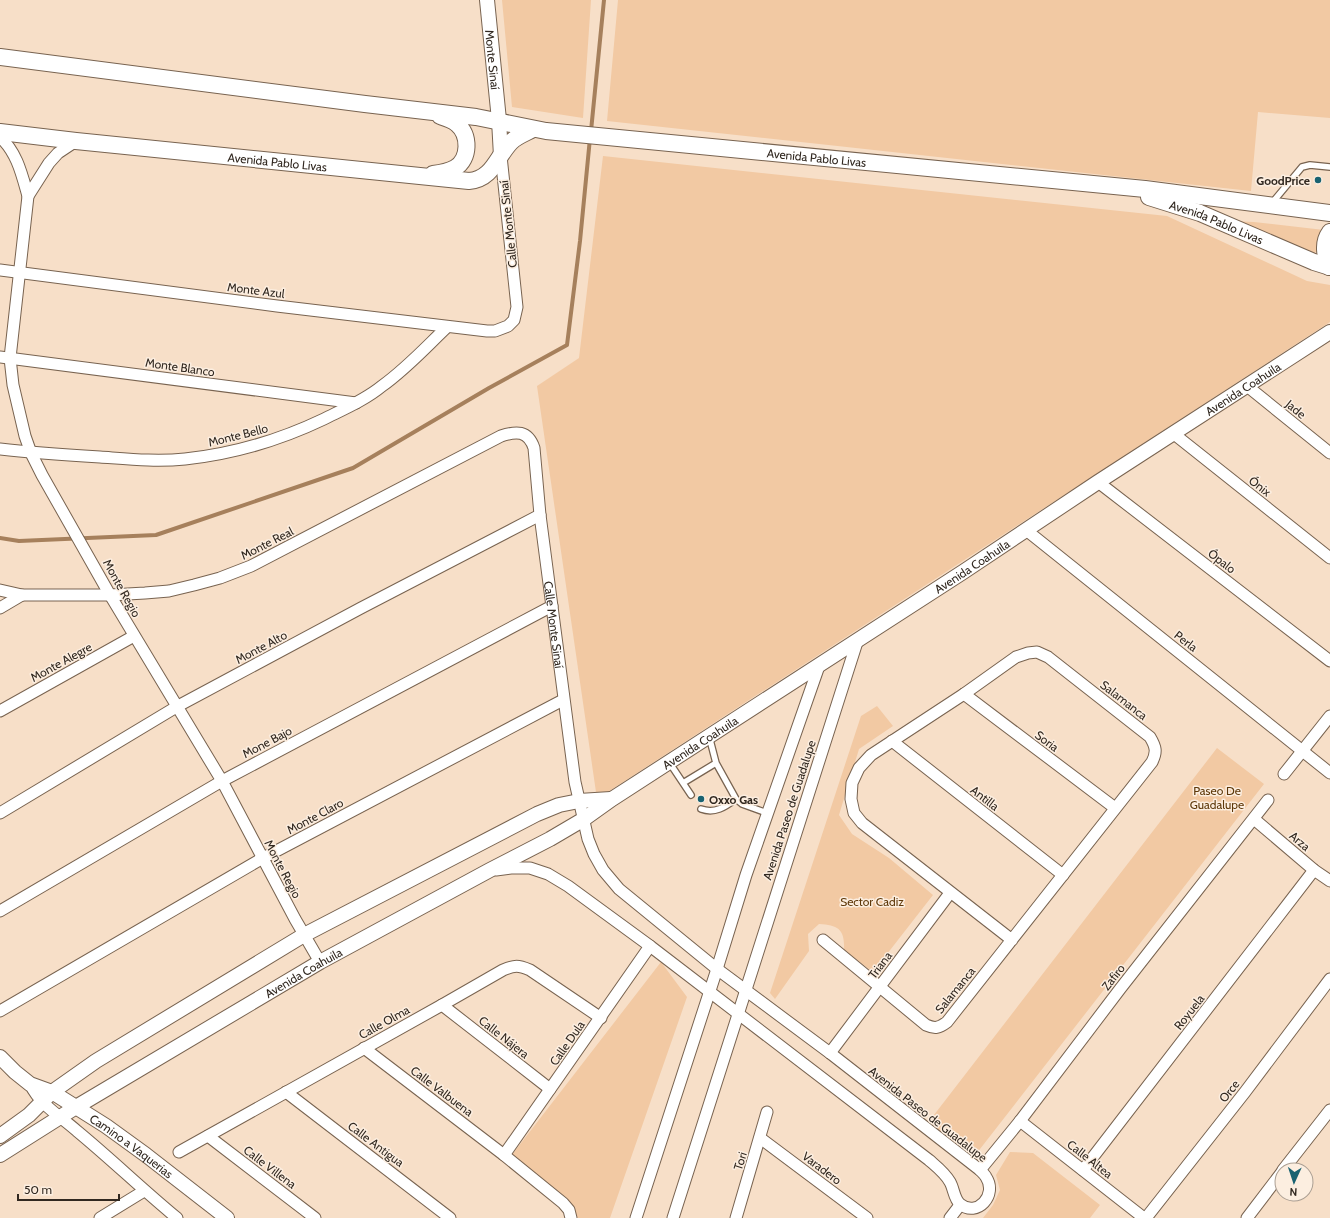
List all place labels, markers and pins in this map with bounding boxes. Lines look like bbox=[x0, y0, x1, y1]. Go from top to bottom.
place label: GoodPrice bbox=[1256, 173, 1310, 188]
marker: GoodPrice bbox=[1313, 175, 1323, 185]
place label: Oxxo Gas bbox=[709, 792, 758, 807]
marker: Oxxo Gas bbox=[696, 794, 706, 804]

